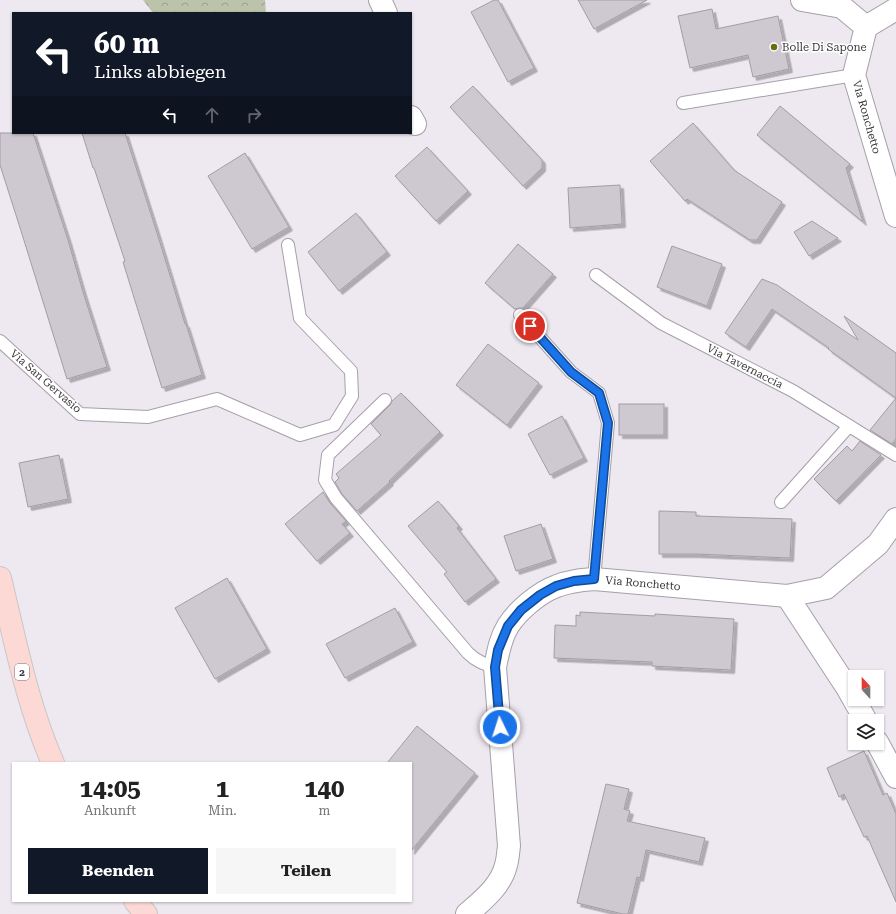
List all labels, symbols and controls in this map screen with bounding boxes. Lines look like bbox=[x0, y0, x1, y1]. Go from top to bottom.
text: 60 m bbox=[94, 27, 159, 60]
icon: left bbox=[28, 28, 80, 80]
place label: Bolle Di Sapone bbox=[782, 41, 867, 54]
marker: Bolle Di Sapone bbox=[769, 42, 779, 52]
text: Links abbiegen bbox=[94, 61, 226, 82]
street label: Via Ronchetto bbox=[850, 79, 883, 155]
icon: left bbox=[159, 104, 181, 126]
icon: ahead bbox=[201, 104, 223, 126]
icon: right bbox=[243, 104, 265, 126]
pin bbox=[513, 309, 547, 343]
icon: arrive bbox=[519, 315, 541, 337]
street label: Via Tavernaccia bbox=[705, 342, 785, 391]
street label: Via San Gervasio bbox=[7, 347, 84, 416]
street label: Via Ronchetto bbox=[605, 574, 681, 593]
road number: 2 bbox=[15, 664, 29, 680]
north arrow bbox=[848, 670, 884, 706]
map controls bbox=[848, 670, 884, 750]
position arrow bbox=[479, 706, 521, 748]
button: layers bbox=[848, 714, 884, 750]
text: 14:05 bbox=[80, 775, 141, 803]
text: 1 bbox=[216, 775, 229, 803]
text: 140 bbox=[304, 775, 344, 803]
text: Ankunft bbox=[84, 803, 136, 818]
text: Min. bbox=[208, 803, 237, 818]
text: m bbox=[318, 803, 330, 818]
button: Beenden bbox=[28, 848, 208, 894]
button: Teilen bbox=[216, 848, 396, 894]

